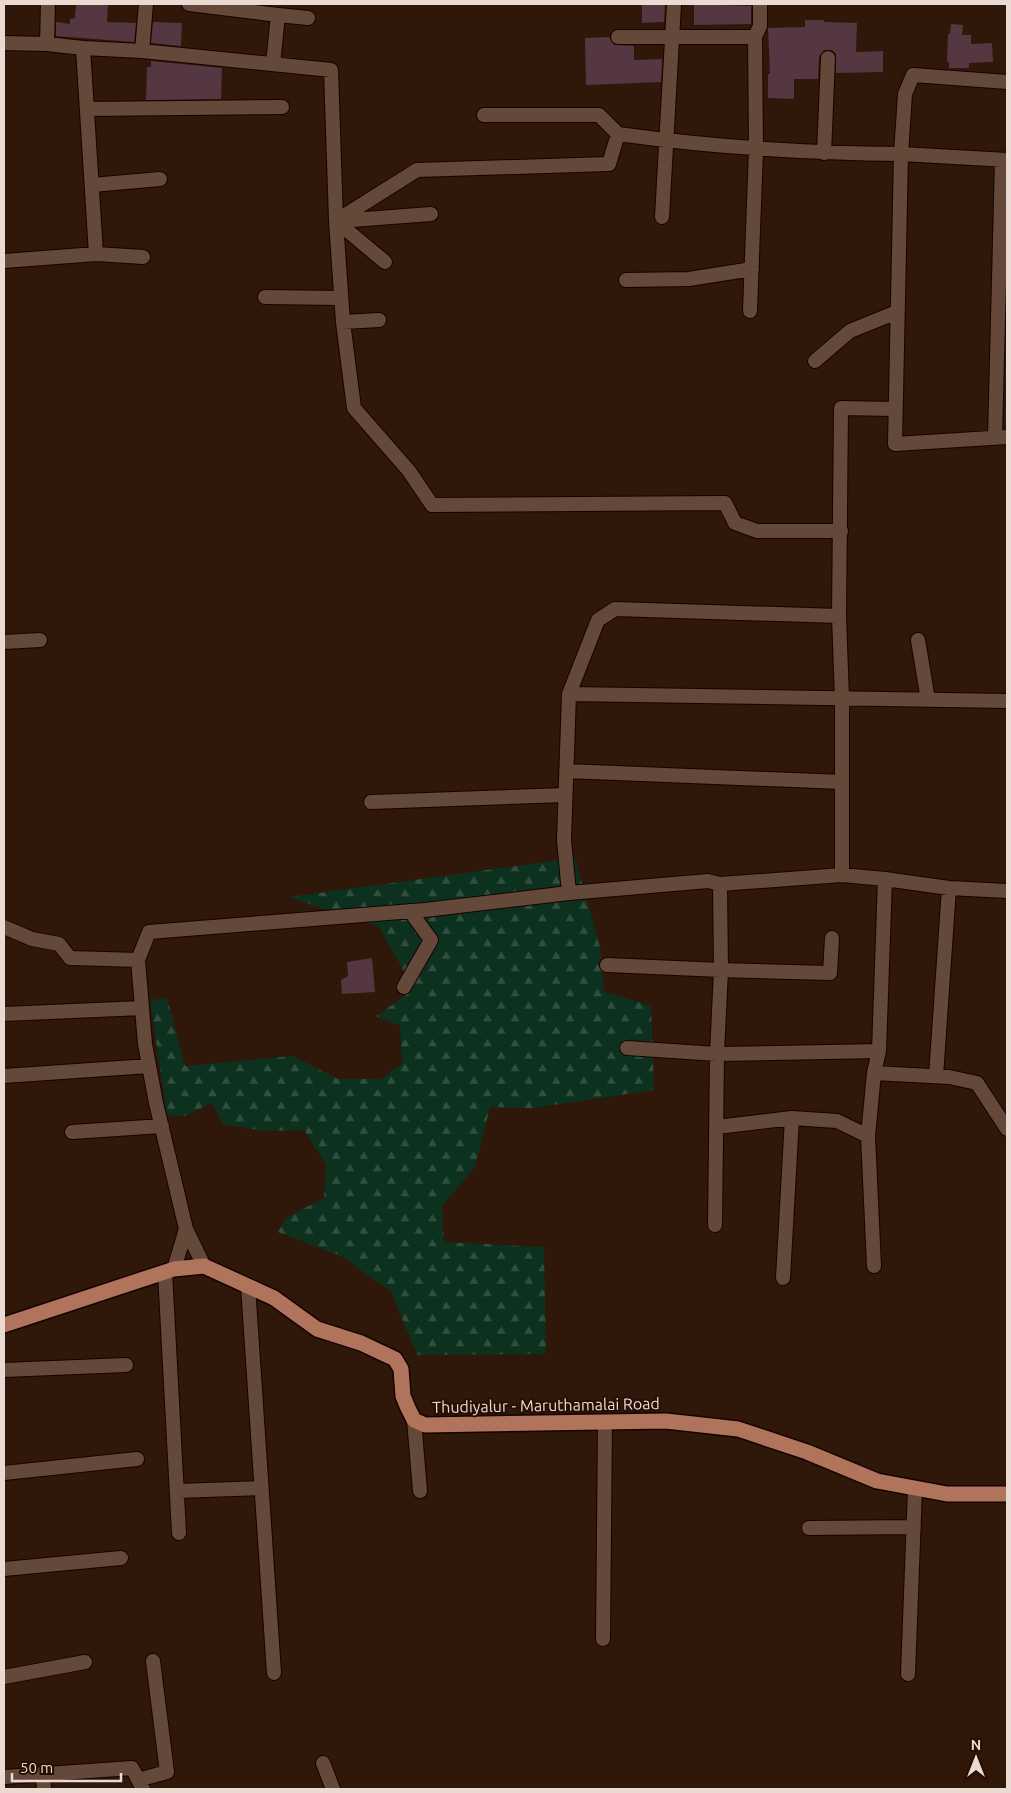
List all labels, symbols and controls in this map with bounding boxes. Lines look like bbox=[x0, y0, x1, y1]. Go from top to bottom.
street label: Thudiyalur - Maruthamalai Road bbox=[432, 1394, 660, 1416]
north arrow bbox=[951, 1733, 1001, 1783]
text: N bbox=[971, 1737, 981, 1753]
scale bar bbox=[12, 1750, 121, 1782]
text: 50 m bbox=[20, 1759, 53, 1776]

